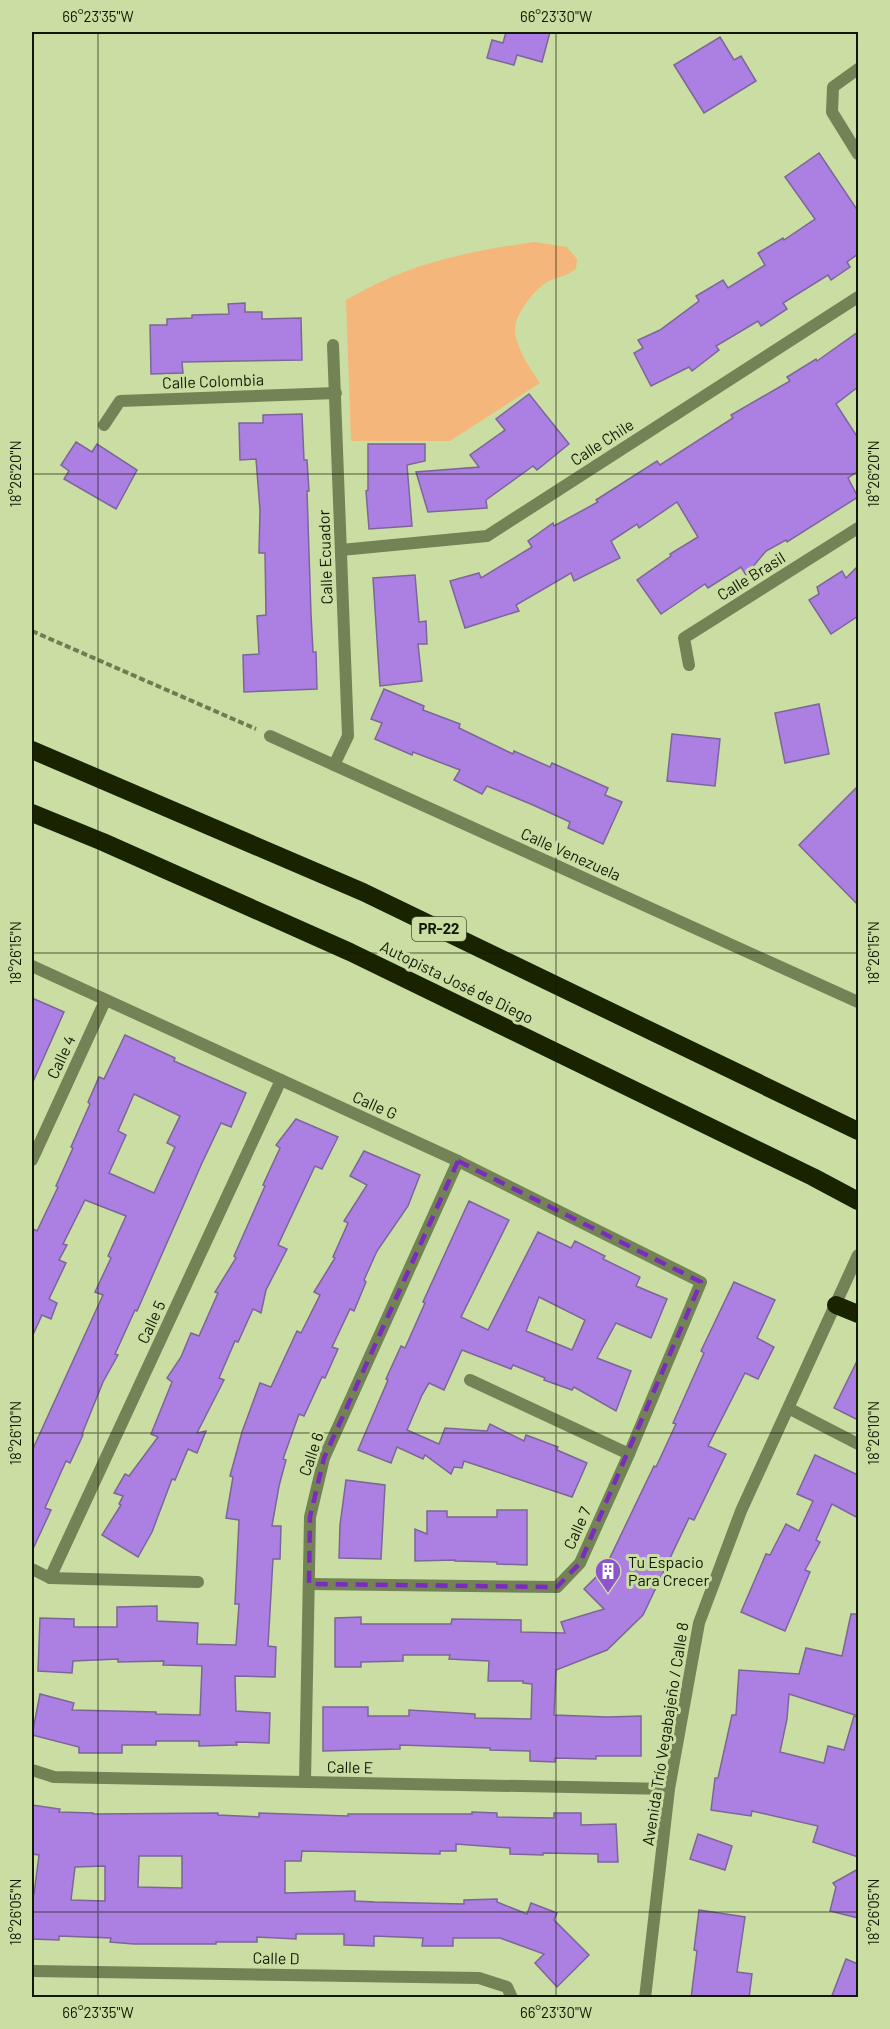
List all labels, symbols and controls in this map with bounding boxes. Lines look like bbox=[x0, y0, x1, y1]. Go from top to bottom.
text: 66°23'35"W bbox=[62, 7, 134, 25]
text: 66°23'30"W bbox=[520, 7, 592, 25]
street label: Calle Colombia bbox=[162, 369, 264, 392]
street label: Calle Chile bbox=[567, 414, 637, 469]
text: 18°26'20"N bbox=[6, 440, 24, 508]
text: 18°26'20"N bbox=[864, 440, 882, 508]
street label: Calle Ecuador bbox=[313, 509, 336, 605]
street label: Calle Brasil bbox=[713, 547, 788, 604]
street label: Calle Venezuela bbox=[518, 823, 624, 884]
road number: PR-22 bbox=[412, 917, 466, 941]
text: 18°26'15"N bbox=[6, 921, 24, 985]
text: 18°26'15"N bbox=[864, 921, 882, 985]
street label: Autopista José de Diego bbox=[378, 936, 537, 1027]
street label: Calle 4 bbox=[42, 1032, 79, 1082]
street label: Calle G bbox=[350, 1086, 400, 1123]
street label: Calle 5 bbox=[132, 1297, 169, 1346]
text: 18°26'10"N bbox=[6, 1401, 24, 1465]
text: 18°26'10"N bbox=[864, 1401, 882, 1465]
street label: Calle 6 bbox=[294, 1429, 327, 1478]
street label: Calle 7 bbox=[559, 1503, 594, 1552]
place label: Tu Espacio Para Crecer bbox=[628, 1552, 710, 1589]
building icon: Tu Espacio Para Crecer bbox=[593, 1556, 623, 1594]
street label: Avenida Trío Vegabajeño / Calle 8 bbox=[637, 1621, 692, 1847]
street label: Calle E bbox=[327, 1757, 373, 1776]
text: 18°26'05"N bbox=[6, 1879, 24, 1945]
text: 18°26'05"N bbox=[864, 1879, 882, 1945]
street label: Calle D bbox=[252, 1948, 300, 1967]
text: 66°23'35"W bbox=[62, 2003, 134, 2021]
text: 66°23'30"W bbox=[520, 2003, 592, 2021]

